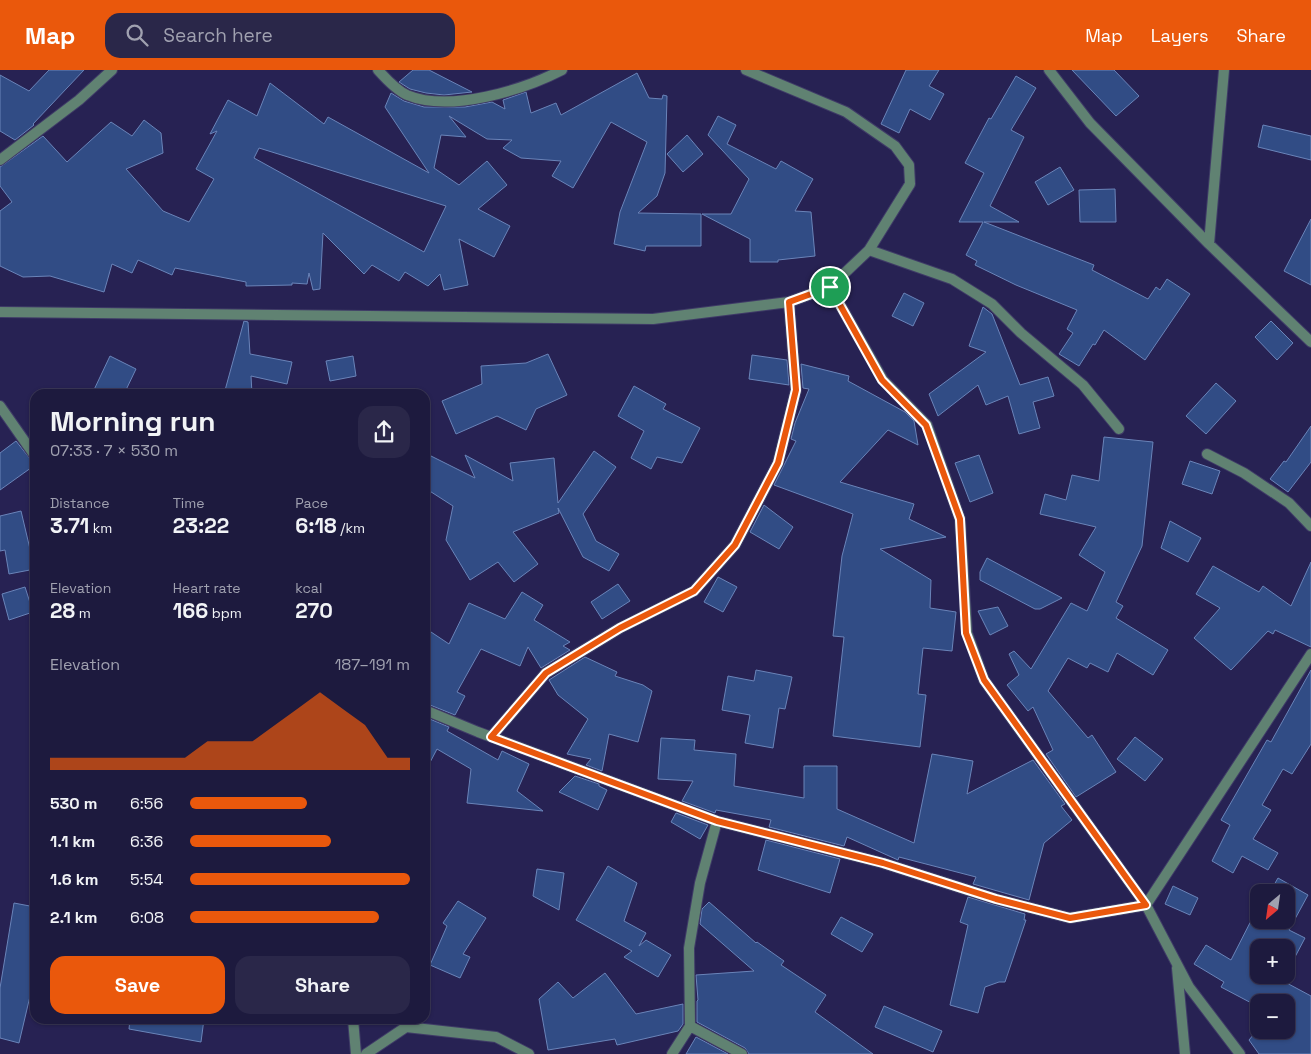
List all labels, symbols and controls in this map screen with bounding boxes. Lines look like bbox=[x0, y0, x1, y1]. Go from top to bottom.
search box bbox=[105, 13, 455, 58]
text: Map bbox=[25, 20, 75, 51]
icon: search bbox=[123, 21, 151, 49]
text: Search here bbox=[163, 23, 273, 48]
text: Map bbox=[1085, 24, 1123, 47]
text: Layers bbox=[1151, 24, 1208, 47]
text: Share bbox=[1236, 24, 1286, 47]
pin bbox=[809, 266, 851, 308]
icon: arrive bbox=[816, 273, 844, 301]
text: Morning run bbox=[50, 403, 215, 439]
button: share bbox=[358, 406, 410, 458]
text: 07:33 · 7 × 530 m bbox=[50, 440, 178, 461]
text: Distance bbox=[50, 494, 110, 512]
text: Time bbox=[173, 494, 205, 512]
text: Pace bbox=[295, 494, 328, 512]
text: 3.71 bbox=[50, 512, 89, 539]
text: 23:22 bbox=[173, 512, 229, 539]
text: 6:18 bbox=[295, 512, 337, 539]
text: km bbox=[89, 519, 112, 537]
text: /km bbox=[337, 519, 365, 537]
text: Elevation bbox=[50, 579, 111, 597]
text: Heart rate bbox=[173, 579, 241, 597]
text: kcal bbox=[295, 579, 322, 597]
text: 28 bbox=[50, 597, 75, 624]
text: 166 bbox=[173, 597, 208, 624]
text: 270 bbox=[295, 597, 333, 624]
text: m bbox=[75, 604, 91, 622]
text: bpm bbox=[208, 604, 242, 622]
text: Elevation bbox=[50, 654, 120, 675]
text: 187–191 m bbox=[335, 654, 410, 675]
text: 530 m bbox=[50, 793, 97, 814]
text: 6:56 bbox=[130, 793, 163, 814]
text: 1.1 km bbox=[50, 831, 95, 852]
text: 6:36 bbox=[130, 831, 163, 852]
text: 1.6 km bbox=[50, 869, 98, 890]
text: 5:54 bbox=[130, 869, 163, 890]
north arrow bbox=[1250, 884, 1295, 929]
map controls bbox=[1250, 884, 1295, 1039]
text: 2.1 km bbox=[50, 907, 97, 928]
text: 6:08 bbox=[130, 907, 164, 928]
button: + bbox=[1250, 939, 1295, 984]
button: Save bbox=[50, 956, 225, 1014]
button: Share bbox=[235, 956, 410, 1014]
button: − bbox=[1250, 994, 1295, 1039]

